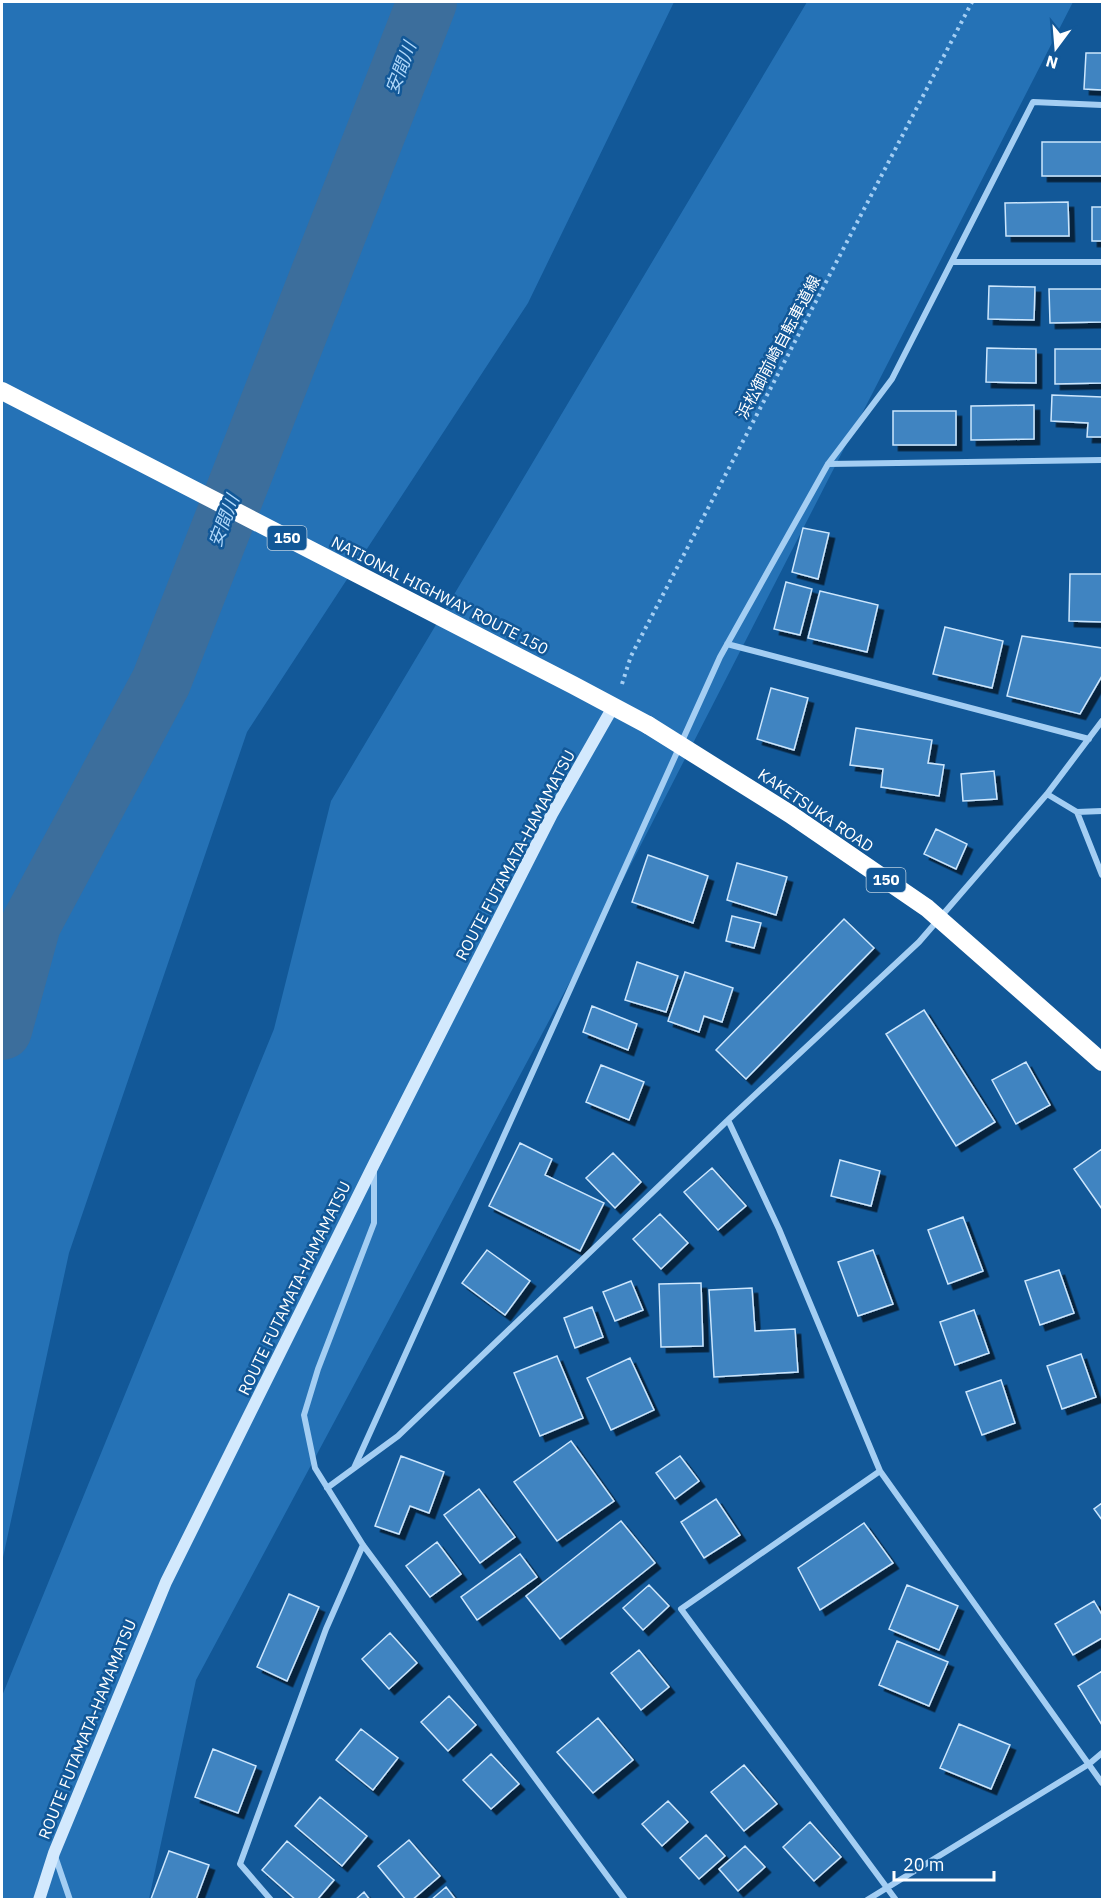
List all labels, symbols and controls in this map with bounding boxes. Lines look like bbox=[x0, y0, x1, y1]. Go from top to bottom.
north arrow bbox=[1026, 18, 1086, 78]
water label: 安間川 bbox=[380, 37, 422, 97]
text: N bbox=[1044, 51, 1060, 74]
street label: 浜松御前崎自転車道線 bbox=[732, 272, 824, 422]
water label: 安間川 bbox=[203, 490, 245, 550]
road number: 150 bbox=[268, 526, 306, 550]
street label: NATIONAL HIGHWAY ROUTE 150 bbox=[328, 531, 552, 659]
street label: ROUTE FUTAMATA-HAMAMATSU bbox=[451, 746, 579, 964]
street label: KAKETSUKA ROAD bbox=[754, 764, 878, 856]
road number: 150 bbox=[866, 868, 906, 892]
street label: ROUTE FUTAMATA-HAMAMATSU bbox=[233, 1178, 355, 1398]
street label: ROUTE FUTAMATA-HAMAMATSU bbox=[34, 1616, 140, 1842]
scale bar bbox=[894, 1844, 994, 1882]
text: 20 m bbox=[903, 1853, 945, 1876]

